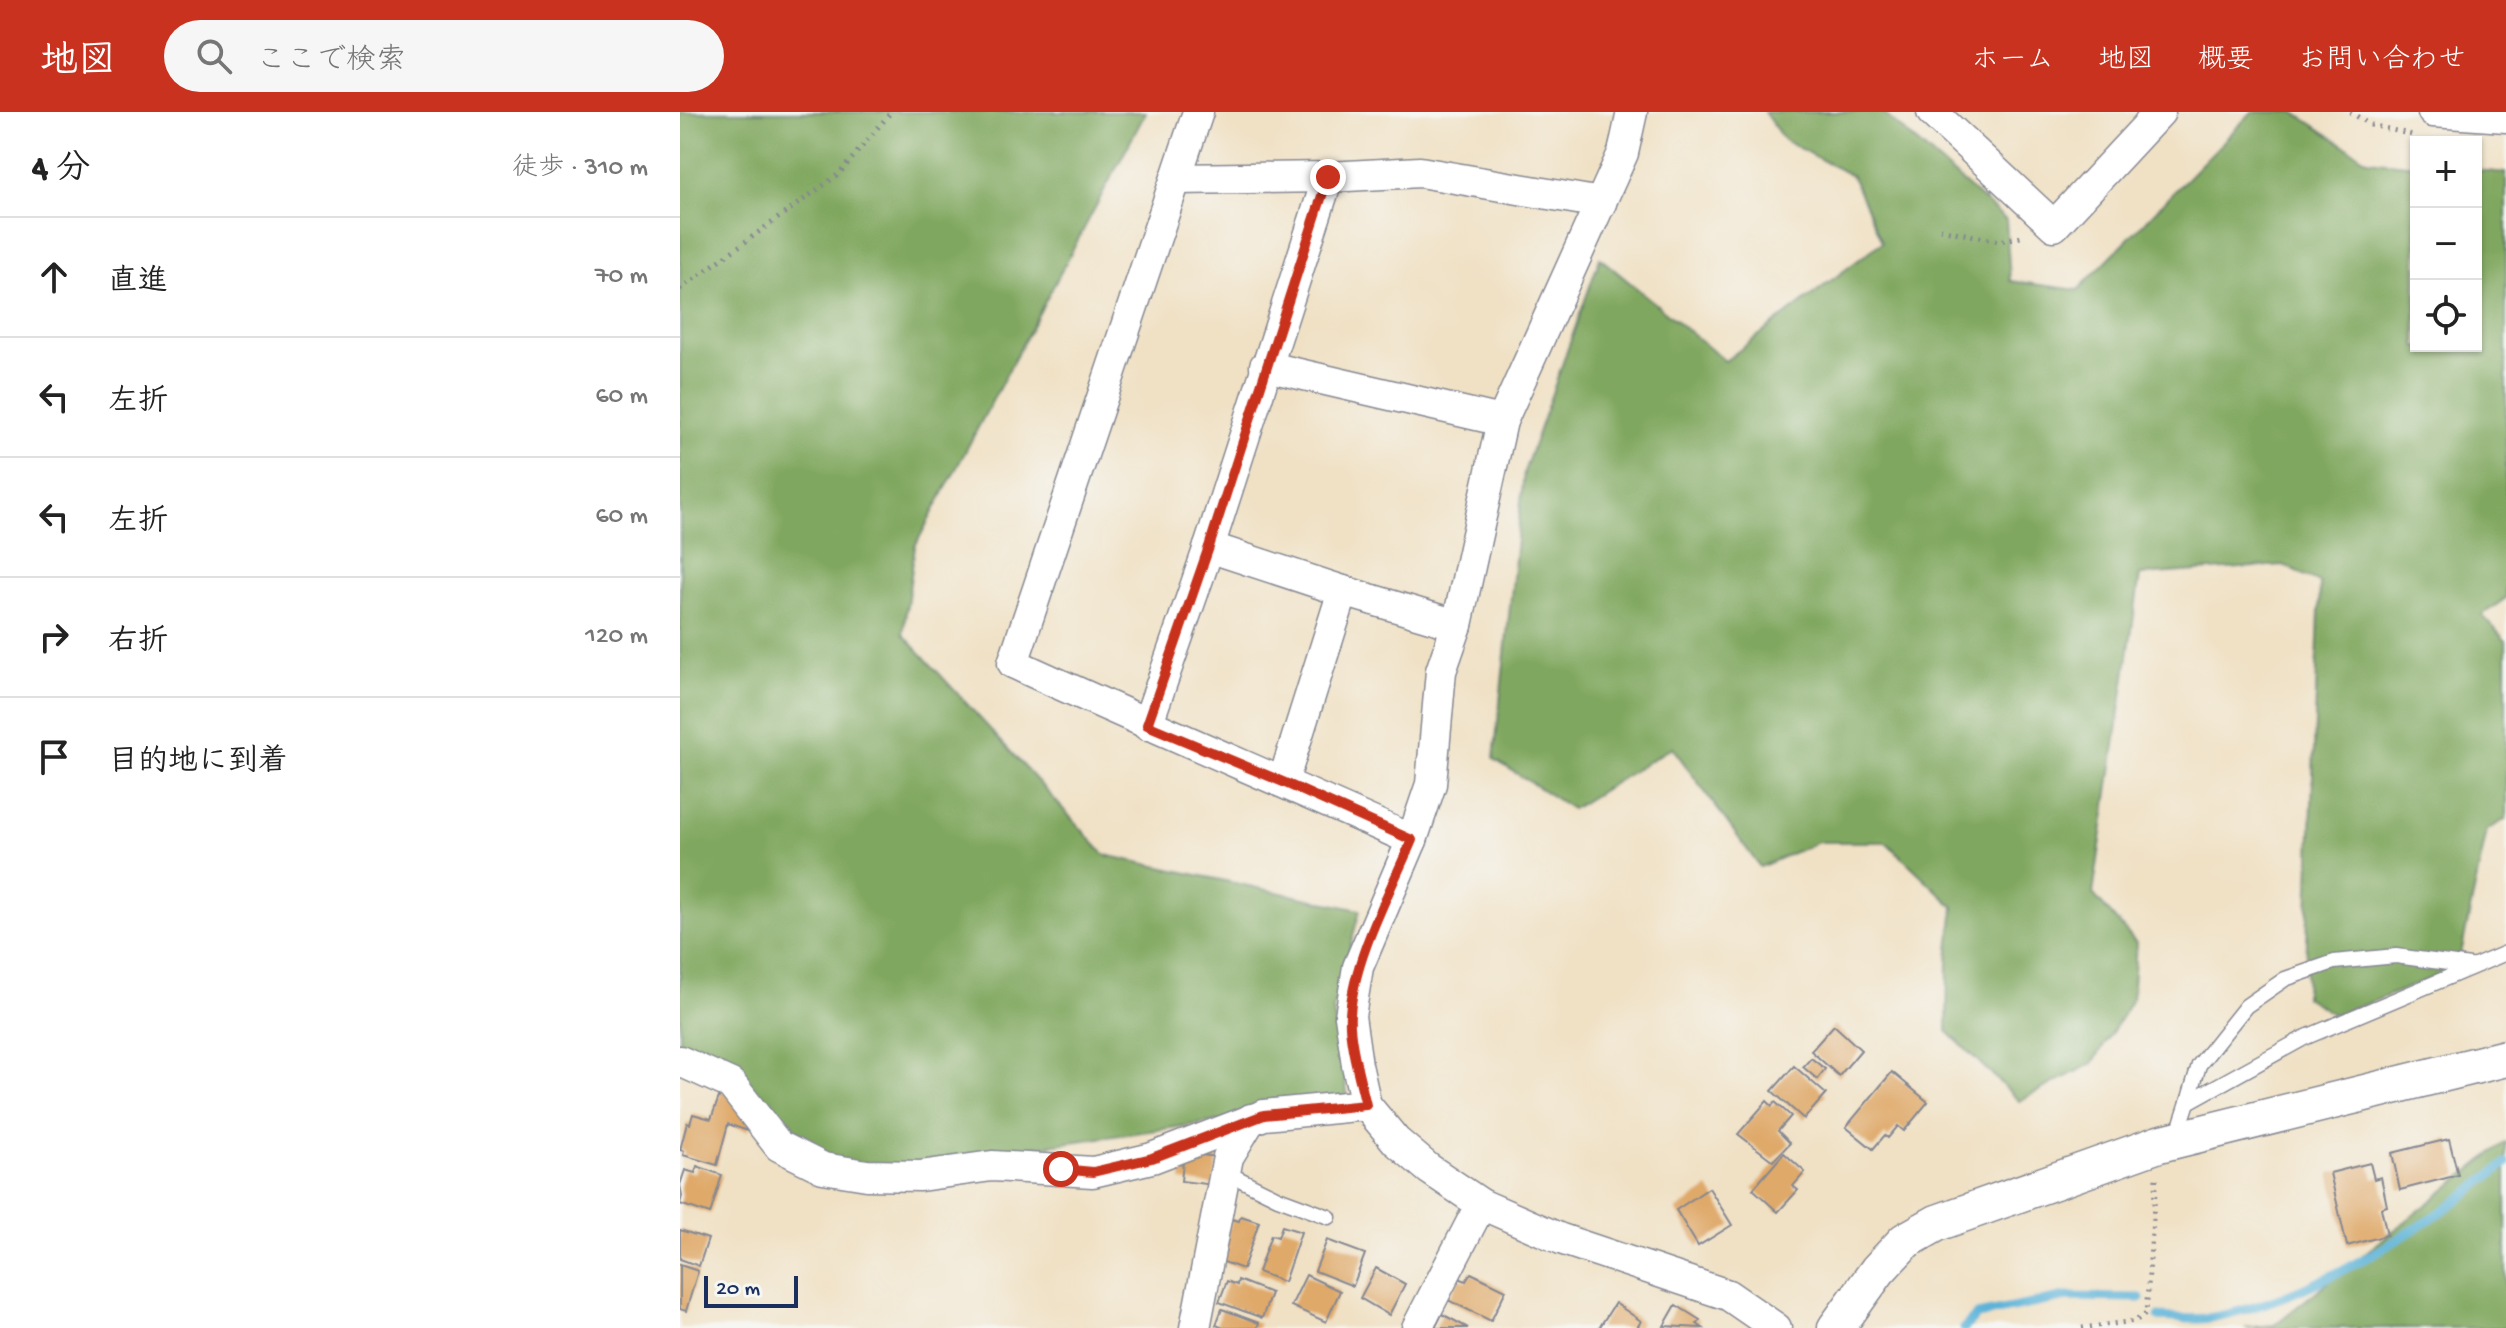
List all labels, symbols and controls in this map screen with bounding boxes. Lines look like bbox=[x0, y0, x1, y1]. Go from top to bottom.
search box bbox=[164, 20, 724, 92]
icon: search bbox=[192, 34, 236, 78]
text: 地図 bbox=[40, 42, 116, 86]
text: ここで検索 bbox=[256, 45, 406, 80]
text: ホーム bbox=[1971, 45, 2054, 78]
text: 地図 bbox=[2098, 45, 2154, 78]
text: 概要 bbox=[2198, 45, 2254, 78]
text: お問い合わせ bbox=[2298, 45, 2466, 78]
map controls bbox=[2410, 136, 2482, 352]
button: + bbox=[2410, 136, 2482, 208]
text: 4 分 bbox=[32, 151, 90, 191]
text: 徒歩 · 310 m bbox=[512, 154, 648, 185]
route end bbox=[1310, 159, 1346, 195]
button: − bbox=[2410, 208, 2482, 280]
icon: ahead bbox=[32, 255, 76, 299]
text: 70 m bbox=[595, 262, 648, 293]
text: 直進 bbox=[108, 266, 168, 301]
button: locate bbox=[2410, 280, 2482, 352]
icon: left bbox=[32, 375, 76, 419]
text: 60 m bbox=[595, 382, 648, 413]
text: 左折 bbox=[108, 386, 168, 421]
icon: left bbox=[32, 495, 76, 539]
text: 60 m bbox=[595, 502, 648, 533]
text: 左折 bbox=[108, 506, 168, 541]
icon: right bbox=[32, 615, 76, 659]
text: 120 m bbox=[585, 622, 648, 653]
text: 右折 bbox=[108, 626, 168, 661]
icon: arrive bbox=[32, 735, 76, 779]
text: 目的地に到着 bbox=[108, 746, 288, 781]
route start bbox=[1043, 1151, 1079, 1187]
scale bar bbox=[704, 1272, 798, 1308]
text: 20 m bbox=[716, 1277, 760, 1303]

